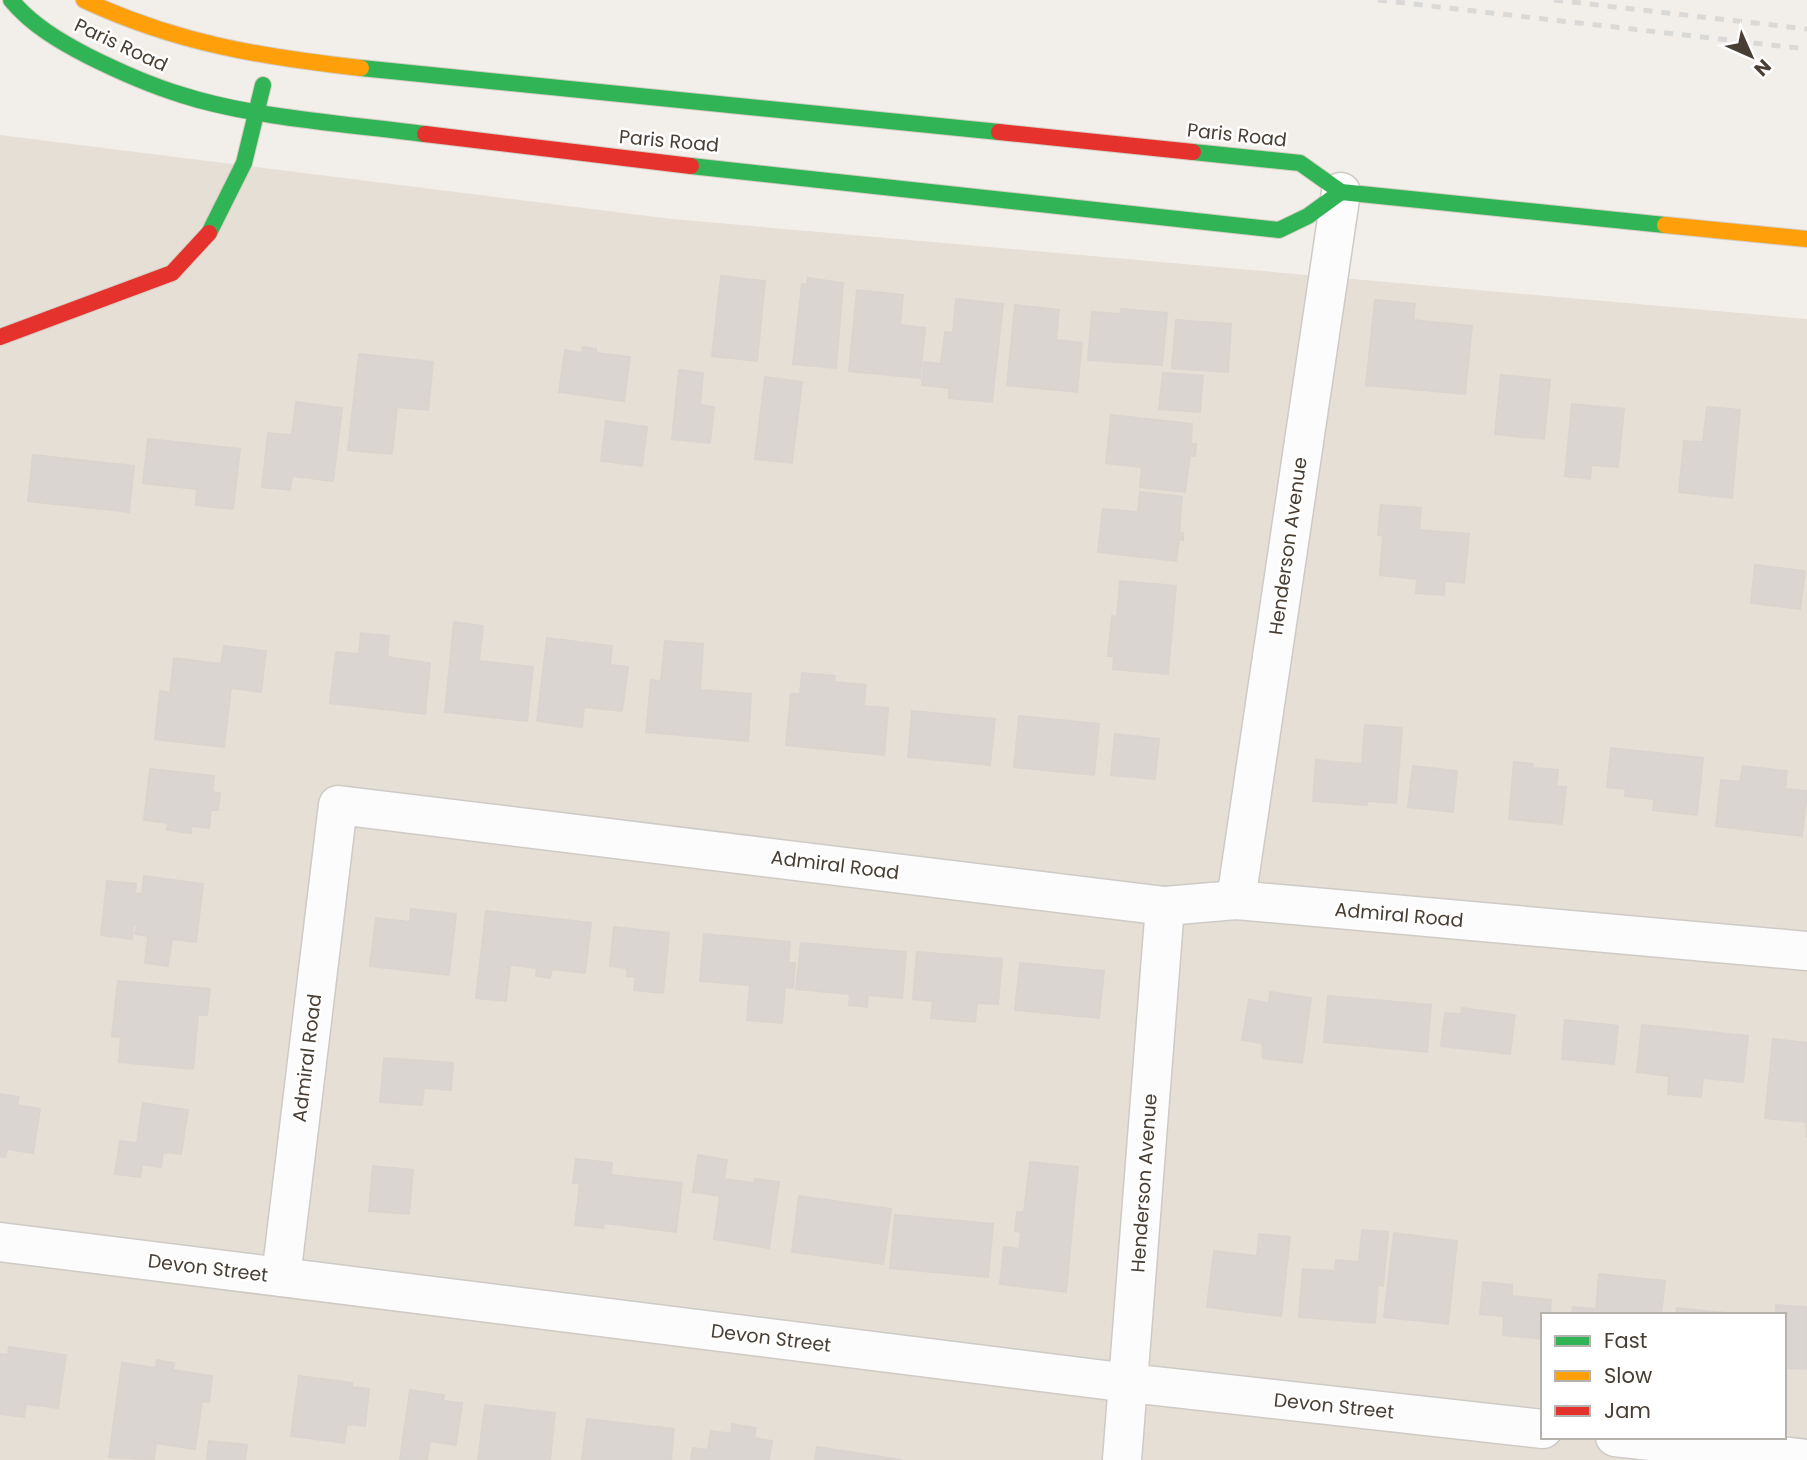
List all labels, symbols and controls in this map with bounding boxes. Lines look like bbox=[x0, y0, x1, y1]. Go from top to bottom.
street label: Paris Road bbox=[70, 12, 172, 78]
north arrow bbox=[1716, 21, 1786, 91]
text: N bbox=[1748, 53, 1777, 82]
street label: Paris Road bbox=[1186, 116, 1288, 154]
street label: Paris Road bbox=[618, 123, 720, 159]
street label: Henderson Avenue bbox=[1262, 455, 1314, 637]
street label: Admiral Road bbox=[769, 844, 901, 886]
street label: Admiral Road bbox=[1334, 896, 1464, 934]
street label: Admiral Road bbox=[286, 992, 328, 1124]
street label: Henderson Avenue bbox=[1124, 1093, 1164, 1273]
street label: Devon Street bbox=[146, 1247, 270, 1289]
legend bbox=[1541, 1313, 1786, 1439]
street label: Devon Street bbox=[709, 1317, 833, 1359]
text: Fast bbox=[1604, 1326, 1647, 1355]
text: Slow bbox=[1604, 1361, 1652, 1390]
street label: Devon Street bbox=[1272, 1386, 1396, 1426]
text: Jam bbox=[1604, 1396, 1651, 1425]

